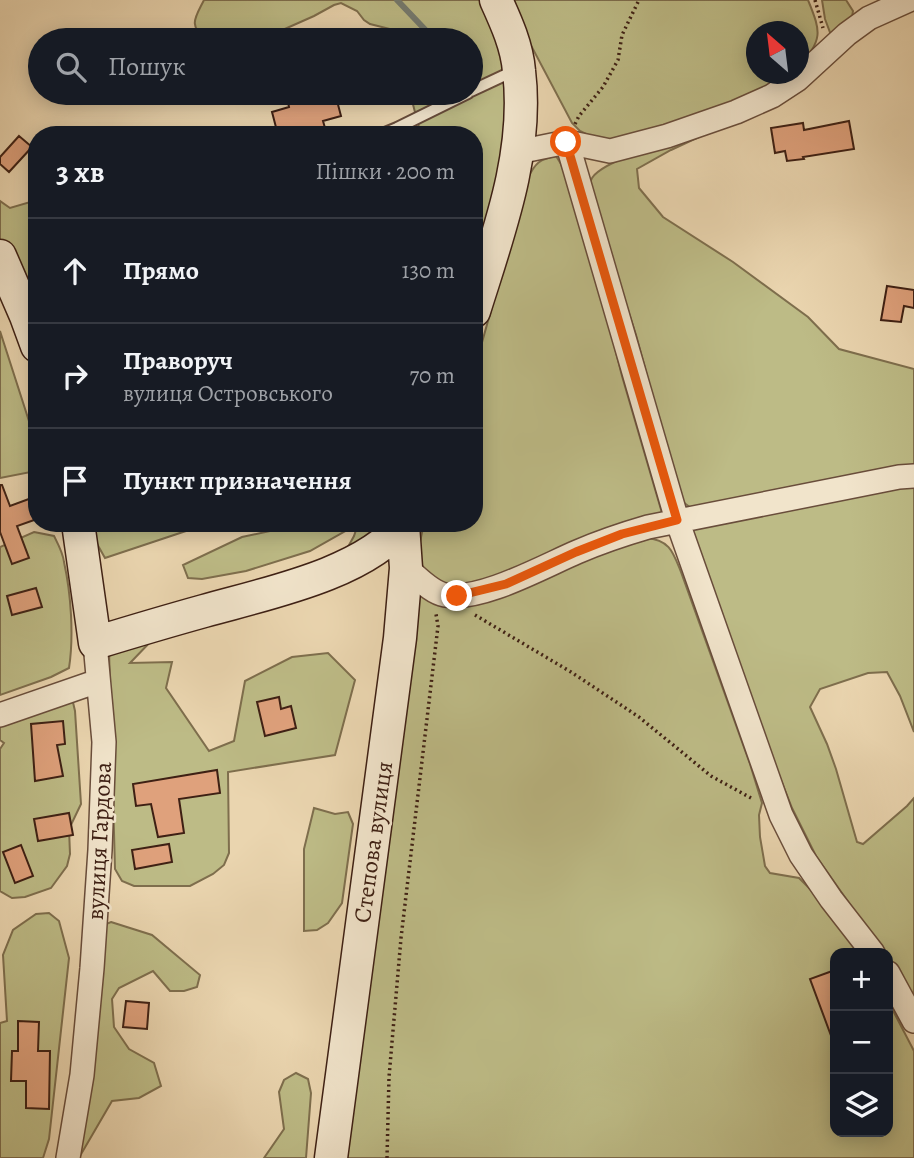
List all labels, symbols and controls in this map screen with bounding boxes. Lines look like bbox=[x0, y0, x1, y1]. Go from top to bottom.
north arrow bbox=[746, 21, 809, 84]
search box bbox=[28, 28, 483, 105]
icon: search bbox=[52, 48, 90, 86]
text: Пошук bbox=[108, 49, 186, 84]
route start bbox=[550, 126, 581, 157]
text: 3 хв bbox=[56, 152, 105, 192]
text: Пішки · 200 m bbox=[315, 156, 455, 187]
icon: ahead bbox=[56, 252, 94, 290]
text: Прямо bbox=[123, 253, 199, 288]
text: 130 m bbox=[402, 255, 455, 286]
text: Праворуч bbox=[123, 343, 233, 378]
icon: right bbox=[56, 357, 94, 395]
text: 70 m bbox=[409, 360, 455, 391]
text: вулиця Островського bbox=[123, 378, 333, 409]
icon: arrive bbox=[56, 462, 94, 500]
text: Пункт призначення bbox=[123, 463, 352, 498]
route end bbox=[441, 580, 472, 611]
street label: Степова вулиця bbox=[346, 759, 400, 925]
street label: вулиця Гардова bbox=[79, 761, 119, 921]
map controls bbox=[830, 948, 893, 1137]
button: + bbox=[830, 948, 893, 1011]
button: − bbox=[830, 1011, 893, 1074]
button: layers bbox=[830, 1074, 893, 1137]

